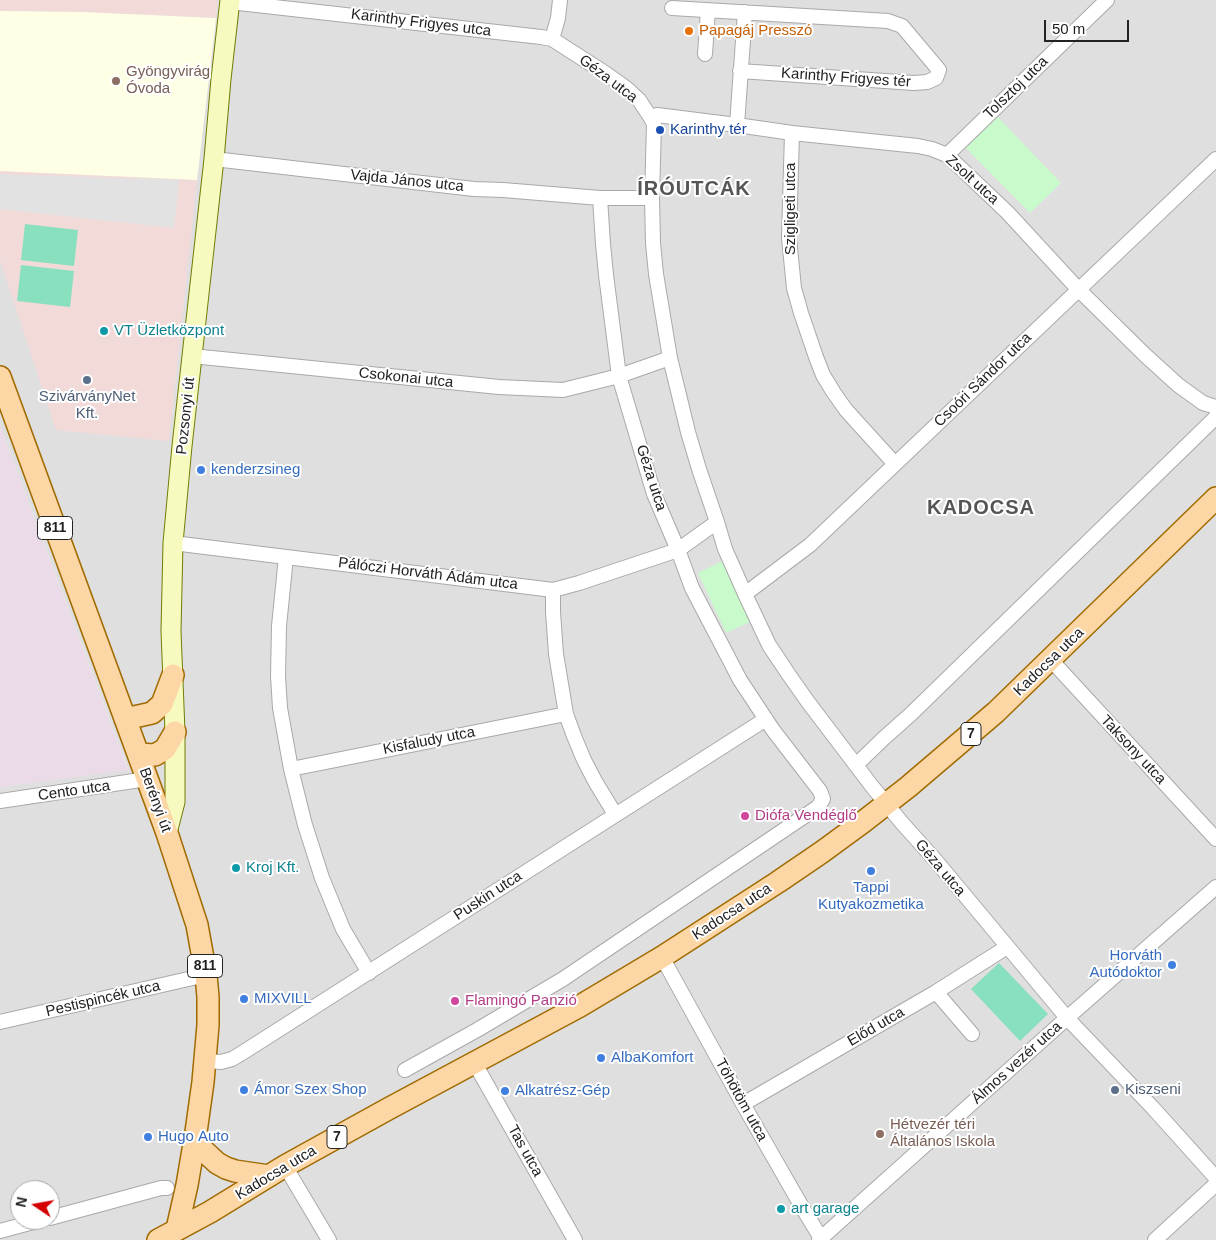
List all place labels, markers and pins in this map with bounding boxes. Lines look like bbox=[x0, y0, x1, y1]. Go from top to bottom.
place label: Papagáj Presszó bbox=[699, 22, 812, 40]
marker: Papagáj Presszó bbox=[683, 25, 695, 37]
place label: Gyöngyvirág Óvoda bbox=[126, 63, 210, 98]
marker: Gyöngyvirág Óvoda bbox=[110, 75, 122, 87]
place label: Karinthy tér bbox=[670, 121, 747, 139]
marker: Karinthy tér bbox=[654, 124, 666, 136]
place label: VT Üzletközpont bbox=[114, 322, 224, 340]
marker: VT Üzletközpont bbox=[98, 325, 110, 337]
marker: SzivárványNet Kft. bbox=[81, 374, 93, 386]
place label: SzivárványNet Kft. bbox=[39, 388, 135, 423]
place label: kenderzsineg bbox=[211, 461, 300, 479]
marker: kenderzsineg bbox=[195, 464, 207, 476]
place label: Diófa Vendéglő bbox=[755, 807, 857, 825]
marker: Diófa Vendéglő bbox=[739, 810, 751, 822]
place label: Kroj Kft. bbox=[246, 859, 299, 877]
marker: Kroj Kft. bbox=[230, 862, 242, 874]
marker: Tappi Kutyakozmetika bbox=[865, 865, 877, 877]
place label: Tappi Kutyakozmetika bbox=[818, 879, 924, 914]
place label: Horváth Autódoktor bbox=[1089, 947, 1162, 982]
marker: Horváth Autódoktor bbox=[1166, 959, 1178, 971]
place label: MIXVILL bbox=[254, 990, 312, 1008]
place label: Flamingó Panzió bbox=[465, 992, 577, 1010]
marker: MIXVILL bbox=[238, 993, 250, 1005]
marker: Flamingó Panzió bbox=[449, 995, 461, 1007]
place label: AlbaKomfort bbox=[611, 1049, 694, 1067]
marker: AlbaKomfort bbox=[595, 1052, 607, 1064]
place label: Ámor Szex Shop bbox=[254, 1081, 367, 1099]
place label: Kiszseni bbox=[1125, 1081, 1181, 1099]
place label: Alkatrész-Gép bbox=[515, 1082, 610, 1100]
marker: Ámor Szex Shop bbox=[238, 1084, 250, 1096]
marker: Kiszseni bbox=[1109, 1084, 1121, 1096]
marker: Alkatrész-Gép bbox=[499, 1085, 511, 1097]
place label: Hétvezér téri Általános Iskola bbox=[890, 1116, 995, 1151]
place label: Hugo Auto bbox=[158, 1128, 229, 1146]
marker: Hétvezér téri Általános Iskola bbox=[874, 1128, 886, 1140]
marker: Hugo Auto bbox=[142, 1131, 154, 1143]
place label: art garage bbox=[791, 1200, 859, 1218]
marker: art garage bbox=[775, 1203, 787, 1215]

